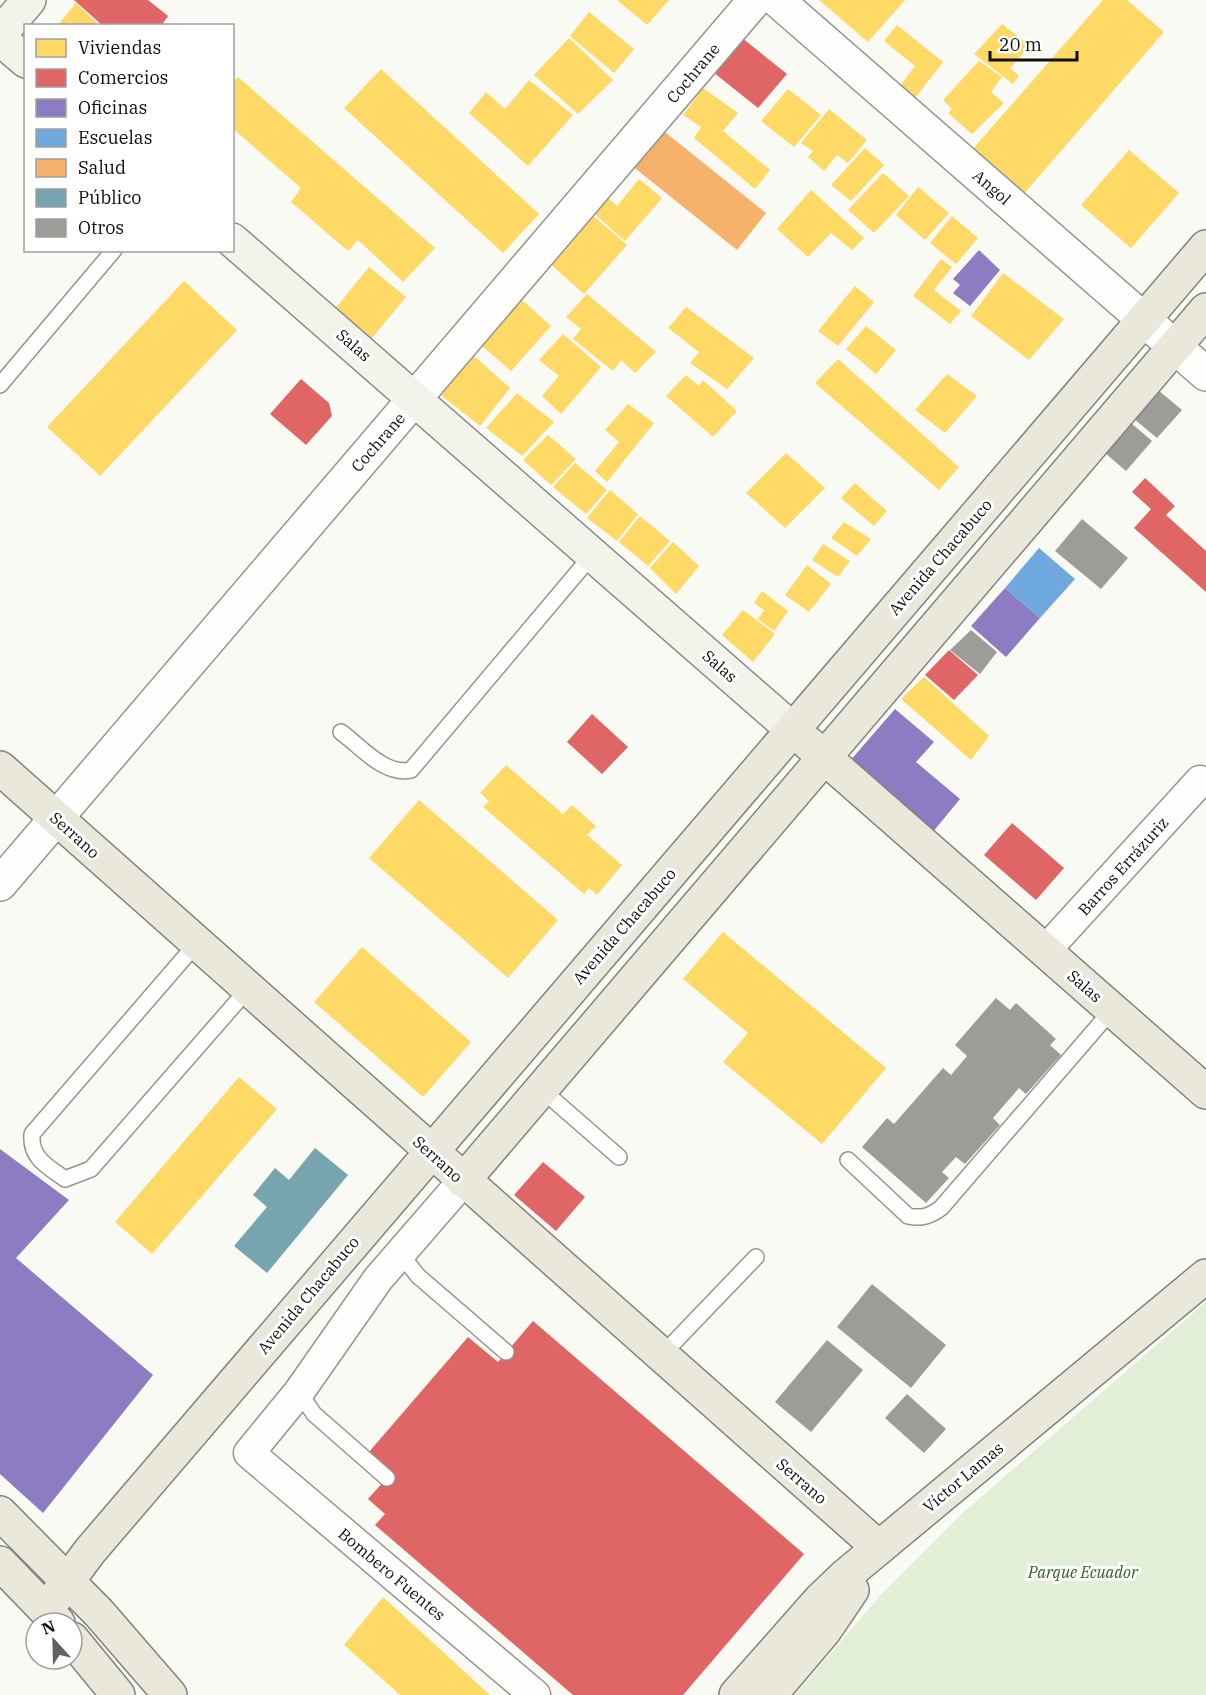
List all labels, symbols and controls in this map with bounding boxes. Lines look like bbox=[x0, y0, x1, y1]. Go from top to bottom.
legend bbox=[24, 24, 234, 252]
scale bar bbox=[990, 24, 1077, 62]
text: 20 m bbox=[999, 33, 1042, 56]
text: Viviendas bbox=[78, 36, 161, 59]
street label: Cochrane bbox=[662, 39, 724, 107]
text: Comercios bbox=[78, 66, 168, 89]
text: Oficinas bbox=[78, 96, 147, 119]
text: Escuelas bbox=[78, 126, 152, 149]
text: Salud bbox=[78, 156, 126, 179]
street label: Angol bbox=[969, 165, 1015, 209]
text: Público bbox=[78, 186, 142, 209]
text: Otros bbox=[78, 216, 124, 239]
street label: Salas bbox=[333, 324, 375, 366]
street label: Cochrane bbox=[347, 408, 409, 476]
street label: Avenida Chacabuco bbox=[884, 495, 996, 619]
street label: Salas bbox=[699, 645, 741, 687]
street label: Serrano bbox=[46, 807, 104, 863]
street label: Barros Errázuriz bbox=[1074, 813, 1172, 919]
street label: Avenida Chacabuco bbox=[568, 864, 680, 988]
street label: Salas bbox=[1064, 965, 1106, 1007]
street label: Serrano bbox=[409, 1131, 467, 1187]
street label: Avenida Chacabuco bbox=[253, 1232, 363, 1358]
street label: Víctor Lamas bbox=[919, 1437, 1007, 1517]
street label: Serrano bbox=[773, 1454, 831, 1508]
street label: Bombero Fuentes bbox=[334, 1523, 450, 1625]
park label: Parque Ecuador bbox=[1027, 1562, 1139, 1582]
north arrow bbox=[24, 1611, 84, 1671]
text: N bbox=[39, 1615, 58, 1639]

